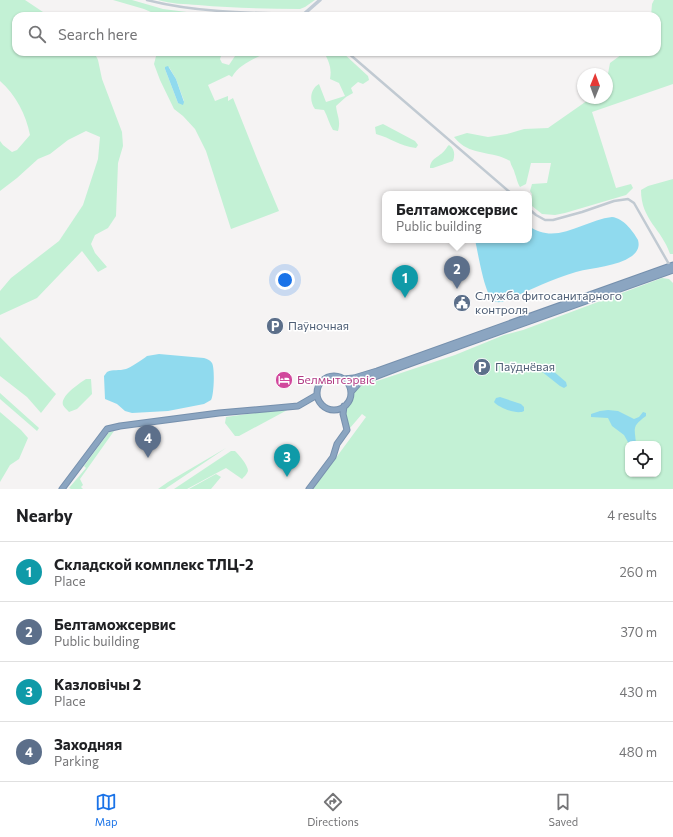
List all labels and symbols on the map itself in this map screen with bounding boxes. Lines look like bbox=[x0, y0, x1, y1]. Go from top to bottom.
north arrow bbox=[577, 68, 613, 104]
pin: 2 bbox=[444, 256, 470, 289]
pin: 1 bbox=[392, 265, 418, 298]
your location bbox=[275, 270, 295, 290]
place label: Служба фитосанитарного контроля bbox=[475, 288, 622, 316]
public building icon: Служба фитосанитарного контроля bbox=[452, 293, 472, 313]
parking icon: Паўночная bbox=[265, 316, 285, 336]
place label: Паўночная bbox=[288, 318, 349, 332]
parking icon: Паўднёвая bbox=[472, 357, 492, 377]
place label: Паўднёвая bbox=[495, 359, 555, 373]
hotel icon: Белмытсэрвіс bbox=[274, 370, 294, 390]
place label: Белмытсэрвіс bbox=[297, 372, 375, 386]
pin: 4 bbox=[135, 425, 161, 458]
pin: 3 bbox=[274, 444, 300, 477]

